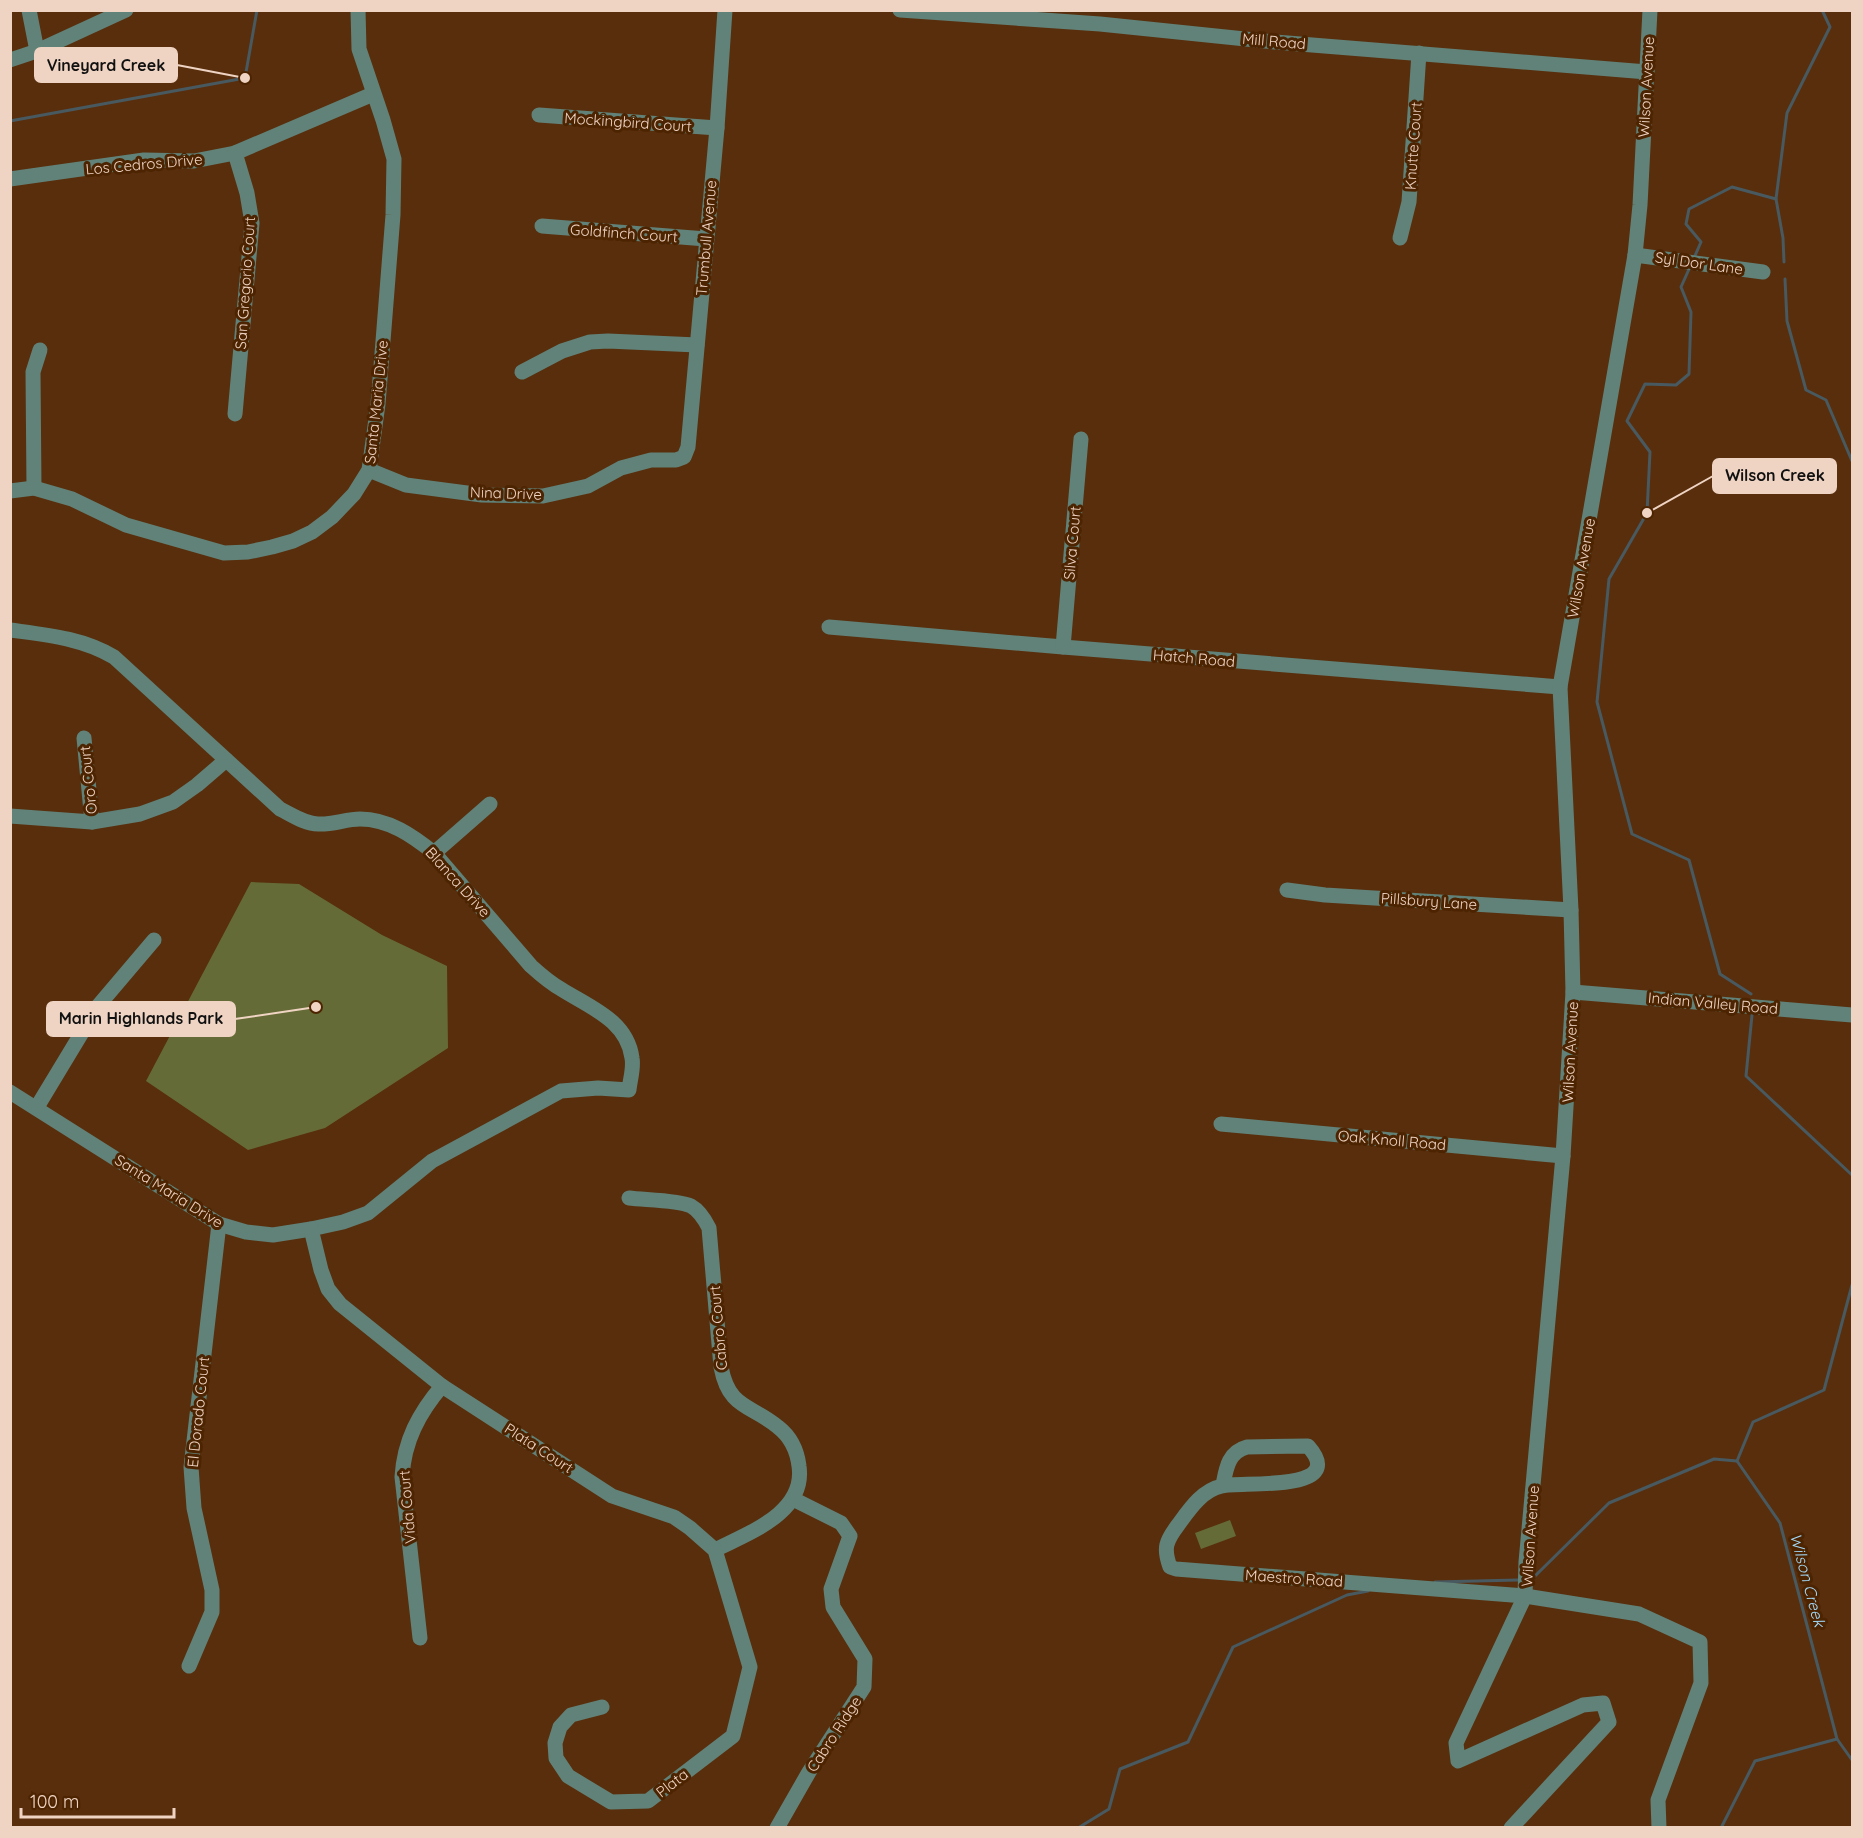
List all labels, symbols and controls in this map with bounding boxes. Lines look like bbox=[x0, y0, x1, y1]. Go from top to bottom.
street label: Mill Road bbox=[1241, 29, 1307, 53]
street label: Wilson Avenue bbox=[1634, 36, 1658, 138]
callout: Vineyard Creek bbox=[35, 48, 177, 82]
text: Vineyard Creek bbox=[47, 55, 165, 75]
street label: Knutte Court bbox=[1400, 101, 1426, 191]
street label: Mockingbird Court bbox=[564, 108, 692, 136]
street label: Los Cedros Drive bbox=[85, 149, 203, 179]
street label: Trumbull Avenue bbox=[691, 179, 721, 297]
street label: San Gregorio Court bbox=[231, 216, 259, 350]
street label: Goldfinch Court bbox=[570, 220, 678, 246]
street label: Syl Dor Lane bbox=[1654, 247, 1744, 279]
street label: Santa Maria Drive bbox=[360, 339, 392, 465]
callout: Wilson Creek bbox=[1713, 459, 1836, 493]
text: Wilson Creek bbox=[1725, 465, 1825, 485]
street label: Nina Drive bbox=[470, 482, 542, 504]
street label: Silva Court bbox=[1059, 505, 1085, 581]
street label: Wilson Avenue bbox=[1563, 516, 1599, 620]
street label: Hatch Road bbox=[1152, 645, 1236, 671]
street label: Oro Court bbox=[75, 745, 101, 815]
street label: Blanca Drive bbox=[421, 843, 495, 921]
street label: Pillsbury Lane bbox=[1380, 888, 1478, 914]
street label: Indian Valley Road bbox=[1647, 988, 1779, 1018]
street label: Wilson Avenue bbox=[1558, 1001, 1582, 1103]
callout: Marin Highlands Park bbox=[47, 1002, 235, 1036]
text: Marin Highlands Park bbox=[59, 1008, 223, 1028]
street label: Oak Knoll Road bbox=[1337, 1126, 1447, 1154]
street label: Santa Maria Drive bbox=[111, 1150, 227, 1232]
street label: Cabro Court bbox=[705, 1285, 731, 1371]
street label: El Dorado Court bbox=[183, 1356, 213, 1468]
street label: Plata Court bbox=[501, 1419, 577, 1477]
street label: Vida Court bbox=[394, 1469, 420, 1545]
street label: Wilson Avenue bbox=[1517, 1485, 1543, 1587]
water label: Wilson Creek bbox=[1786, 1531, 1830, 1630]
street label: Maestro Road bbox=[1245, 1565, 1343, 1591]
street label: Cabro Ridge bbox=[802, 1693, 866, 1775]
street label: Plata bbox=[652, 1765, 692, 1801]
scale bar bbox=[21, 1781, 174, 1819]
text: 100 m bbox=[30, 1790, 79, 1813]

